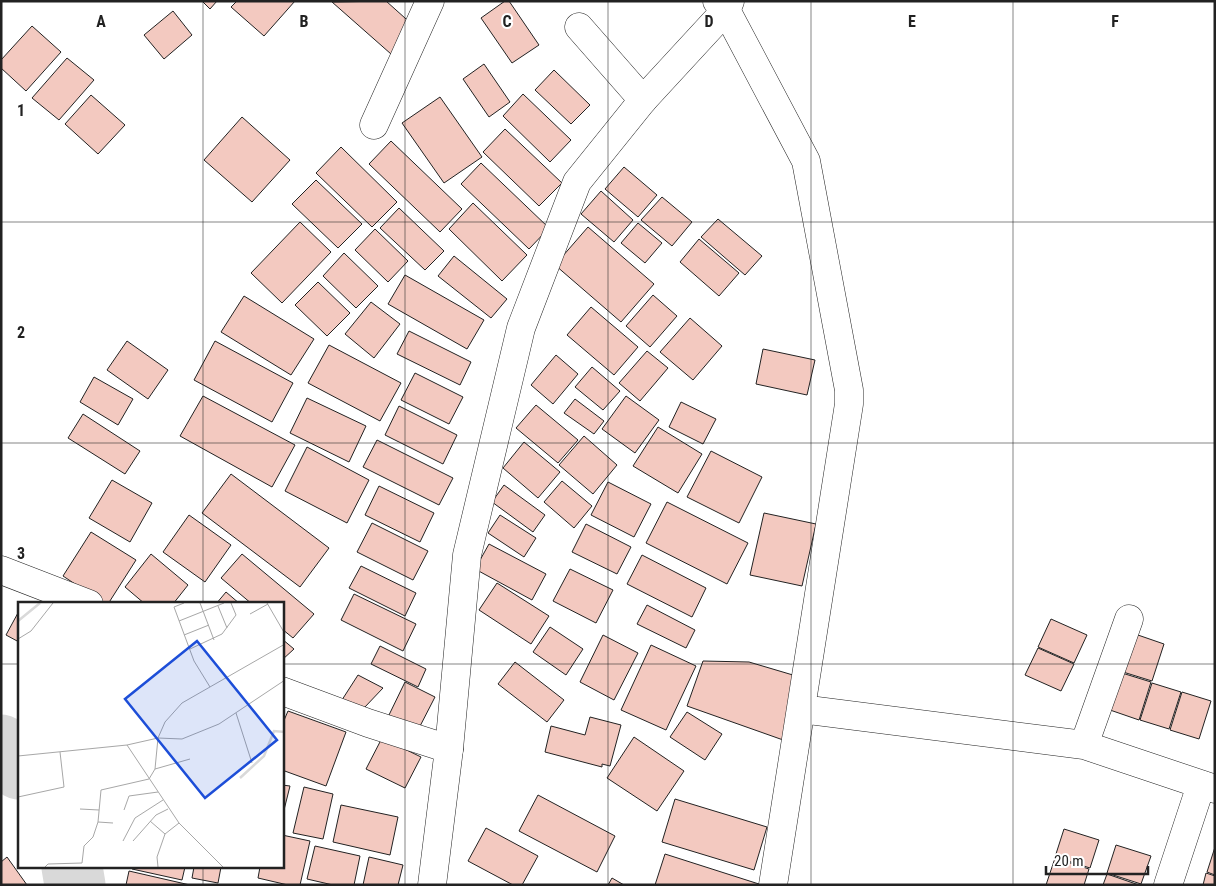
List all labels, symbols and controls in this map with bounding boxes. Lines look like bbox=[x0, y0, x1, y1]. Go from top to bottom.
text: A bbox=[96, 12, 106, 31]
text: B bbox=[300, 12, 309, 31]
text: C bbox=[502, 12, 512, 31]
text: D bbox=[704, 12, 714, 31]
text: E bbox=[908, 12, 916, 31]
text: F bbox=[1111, 12, 1119, 31]
text: 1 bbox=[17, 101, 25, 120]
text: 2 bbox=[17, 323, 25, 342]
text: 3 bbox=[17, 544, 25, 563]
inset map bbox=[18, 602, 284, 868]
scale bar bbox=[1046, 844, 1148, 876]
text: 20 m bbox=[1054, 852, 1084, 870]

